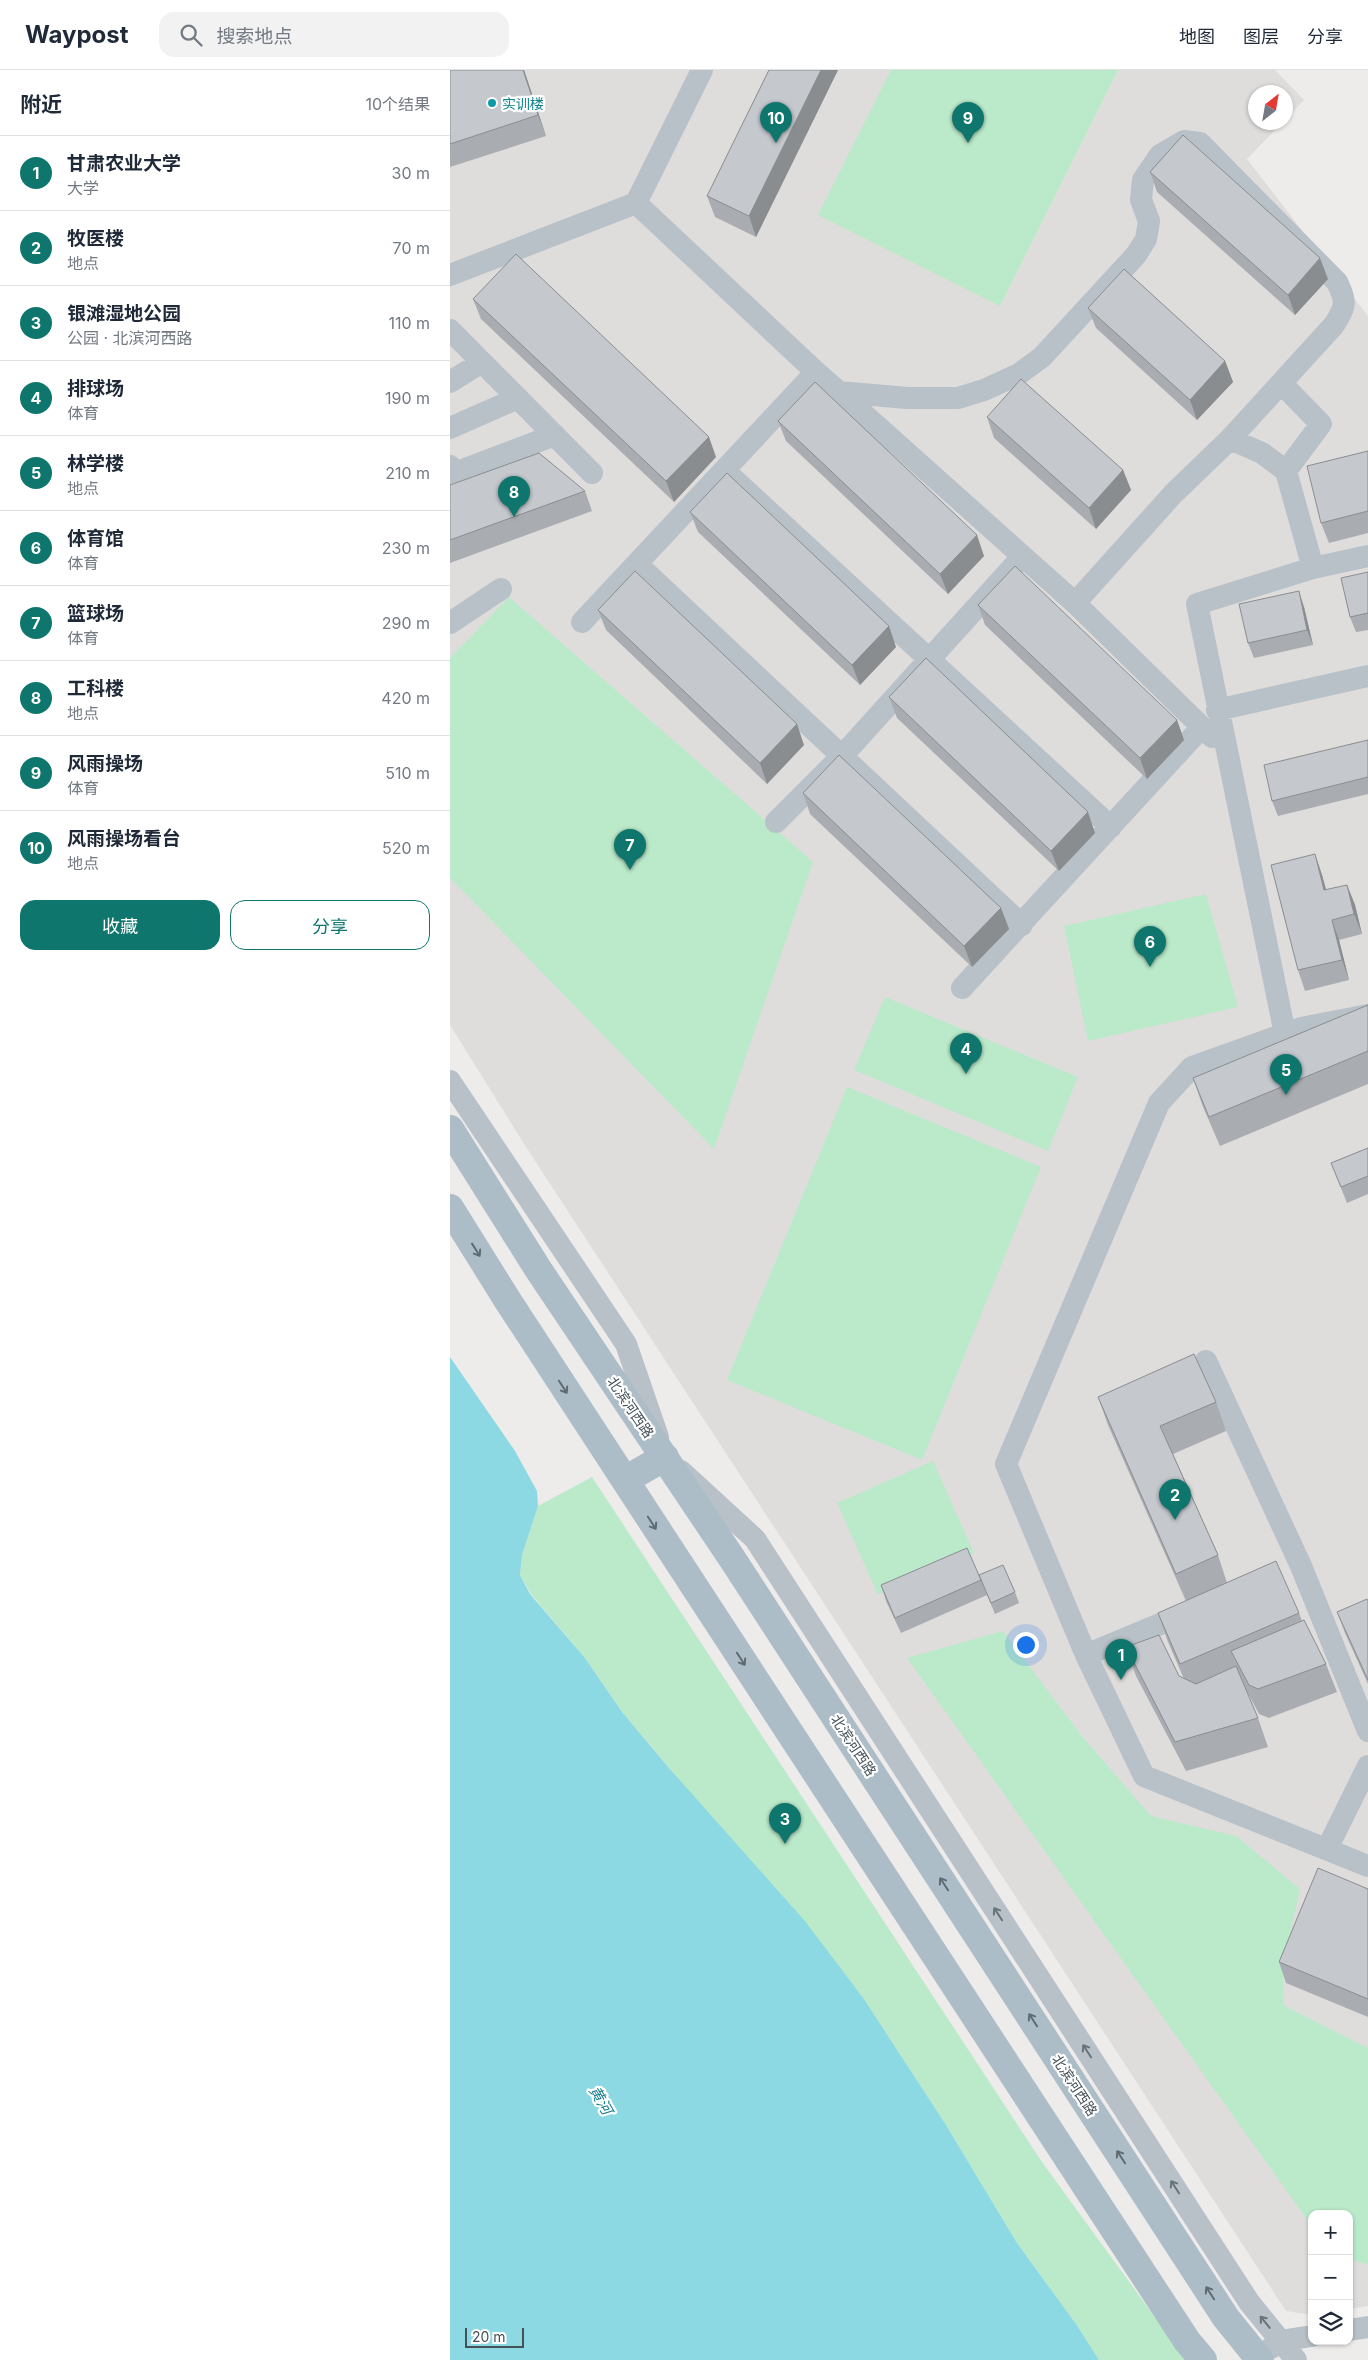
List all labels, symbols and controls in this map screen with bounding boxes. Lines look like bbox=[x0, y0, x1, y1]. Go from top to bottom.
search box bbox=[159, 12, 509, 57]
text: Waypost bbox=[25, 20, 129, 49]
icon: search bbox=[177, 21, 205, 49]
text: 搜索地点 bbox=[217, 25, 293, 48]
text: 地图 bbox=[1179, 26, 1215, 47]
text: 图层 bbox=[1243, 26, 1279, 47]
text: 分享 bbox=[1307, 26, 1343, 47]
north arrow bbox=[1248, 85, 1293, 130]
text: 附近 bbox=[20, 92, 62, 117]
text: 10个结果 bbox=[365, 94, 430, 114]
place label: 实训楼 bbox=[502, 95, 544, 112]
marker: 实训楼 bbox=[486, 97, 498, 109]
pin: 10 bbox=[760, 102, 792, 143]
pin: 9 bbox=[952, 102, 984, 143]
text: 甘肃农业大学 bbox=[67, 152, 181, 175]
text: 1 bbox=[33, 163, 39, 183]
text: 30 m bbox=[392, 163, 430, 183]
text: 大学 bbox=[67, 178, 99, 198]
text: 牧医楼 bbox=[67, 227, 124, 250]
text: 2 bbox=[31, 238, 41, 258]
text: 70 m bbox=[393, 238, 430, 258]
text: 地点 bbox=[67, 253, 99, 273]
text: 银滩湿地公园 bbox=[67, 302, 181, 325]
text: 3 bbox=[31, 313, 41, 333]
text: 110 m bbox=[388, 313, 430, 333]
text: 公园 · 北滨河西路 bbox=[67, 328, 193, 348]
text: 排球场 bbox=[67, 377, 124, 400]
text: 4 bbox=[31, 388, 41, 408]
text: 190 m bbox=[385, 388, 430, 408]
text: 体育 bbox=[67, 403, 99, 423]
text: 林学楼 bbox=[67, 452, 124, 475]
text: 5 bbox=[31, 463, 41, 483]
text: 210 m bbox=[385, 463, 430, 483]
pin: 8 bbox=[498, 476, 530, 517]
text: 地点 bbox=[67, 478, 99, 498]
text: 体育馆 bbox=[67, 527, 124, 550]
text: 6 bbox=[31, 538, 41, 558]
text: 230 m bbox=[382, 538, 430, 558]
text: 体育 bbox=[67, 553, 99, 573]
text: 篮球场 bbox=[67, 602, 124, 625]
text: 7 bbox=[31, 613, 41, 633]
text: 290 m bbox=[382, 613, 430, 633]
text: 体育 bbox=[67, 628, 99, 648]
text: 工科楼 bbox=[67, 677, 124, 700]
text: 8 bbox=[31, 688, 41, 708]
text: 420 m bbox=[381, 688, 430, 708]
text: 地点 bbox=[67, 703, 99, 723]
text: 风雨操场 bbox=[67, 752, 143, 775]
text: 9 bbox=[31, 763, 41, 783]
text: 510 m bbox=[385, 763, 430, 783]
text: 体育 bbox=[67, 778, 99, 798]
text: 风雨操场看台 bbox=[67, 827, 181, 850]
pin: 7 bbox=[614, 829, 646, 870]
text: 10 bbox=[27, 838, 45, 858]
text: 520 m bbox=[382, 838, 430, 858]
text: 地点 bbox=[67, 853, 99, 873]
button: 收藏 bbox=[20, 900, 220, 950]
button: 分享 bbox=[230, 900, 430, 950]
pin: 6 bbox=[1134, 926, 1166, 967]
pin: 4 bbox=[950, 1033, 982, 1074]
pin: 5 bbox=[1270, 1054, 1302, 1095]
one-way arrow bbox=[471, 1242, 481, 1256]
street label: 北滨河西路 bbox=[604, 1373, 658, 1441]
one-way arrow bbox=[559, 1379, 569, 1393]
pin: 2 bbox=[1159, 1479, 1191, 1520]
one-way arrow bbox=[647, 1515, 657, 1529]
your location bbox=[1013, 1632, 1039, 1658]
pin: 1 bbox=[1105, 1639, 1137, 1680]
one-way arrow bbox=[736, 1651, 746, 1665]
street label: 北滨河西路 bbox=[828, 1711, 880, 1779]
pin: 3 bbox=[769, 1803, 801, 1844]
one-way arrow bbox=[939, 1878, 949, 1892]
one-way arrow bbox=[993, 1908, 1003, 1922]
one-way arrow bbox=[1027, 2014, 1037, 2028]
one-way arrow bbox=[1081, 2044, 1092, 2058]
street label: 北滨河西路 bbox=[1049, 2051, 1101, 2119]
water label: 黄河 bbox=[585, 2082, 618, 2120]
one-way arrow bbox=[1116, 2150, 1126, 2164]
one-way arrow bbox=[1170, 2181, 1180, 2195]
map controls bbox=[1308, 2210, 1353, 2345]
button: + bbox=[1308, 2210, 1353, 2255]
button: − bbox=[1308, 2255, 1353, 2300]
one-way arrow bbox=[1205, 2286, 1215, 2300]
button: layers bbox=[1308, 2300, 1353, 2345]
one-way arrow bbox=[1260, 2316, 1271, 2329]
scale bar bbox=[465, 2325, 524, 2348]
text: 20 m bbox=[472, 2328, 506, 2345]

